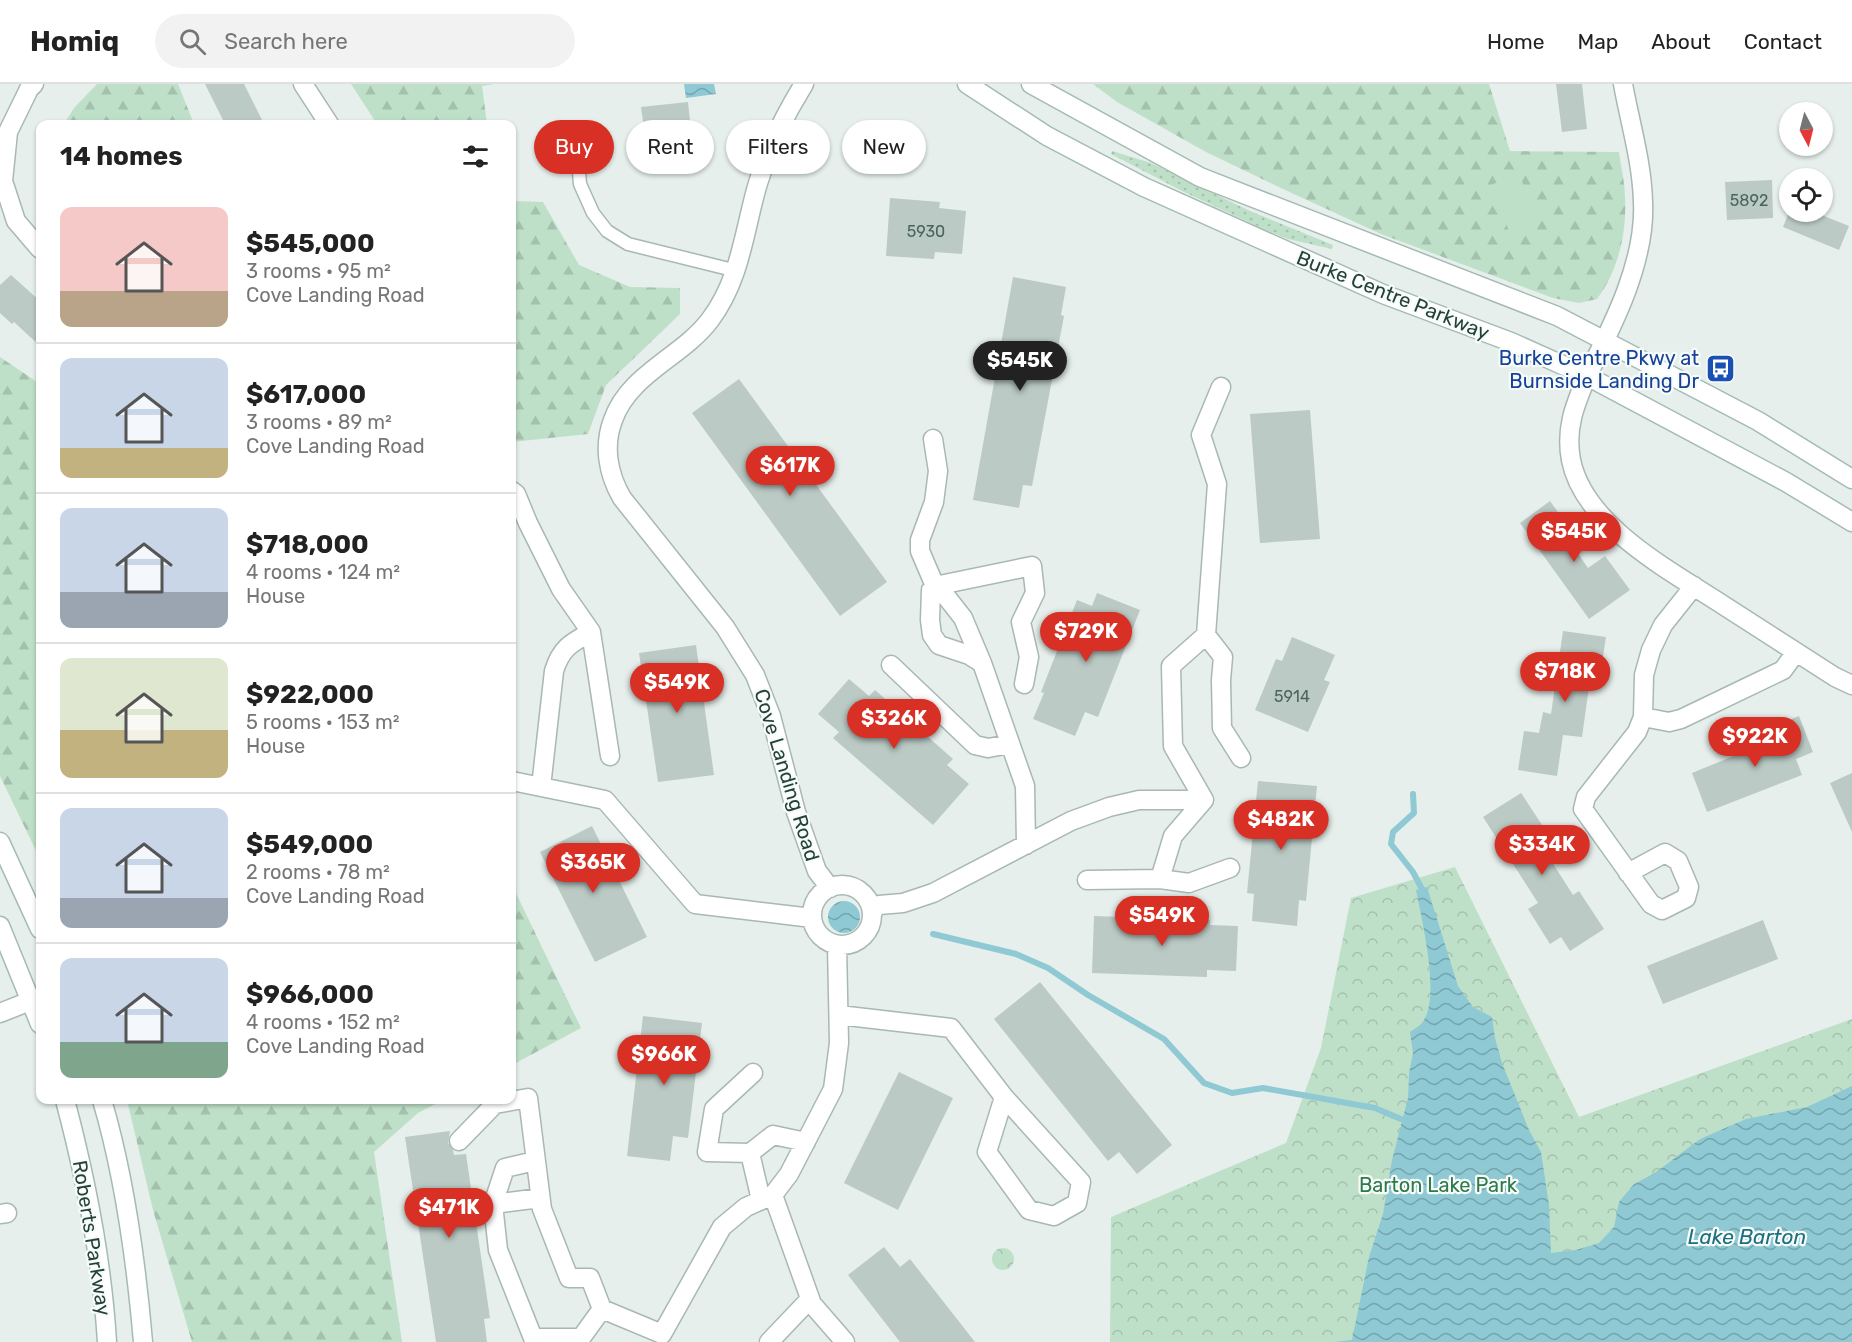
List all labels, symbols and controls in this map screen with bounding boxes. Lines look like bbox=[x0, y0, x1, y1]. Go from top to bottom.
search box bbox=[155, 14, 575, 68]
text: Homiq bbox=[30, 25, 119, 58]
icon: search bbox=[176, 25, 209, 58]
text: Search here bbox=[224, 28, 348, 55]
text: Home bbox=[1487, 29, 1544, 54]
text: Map bbox=[1577, 29, 1618, 54]
text: About bbox=[1651, 29, 1711, 54]
text: Contact bbox=[1744, 29, 1822, 54]
north arrow bbox=[1779, 102, 1833, 156]
map controls bbox=[1779, 102, 1833, 222]
chip: Buy bbox=[534, 120, 614, 174]
chip: Rent bbox=[626, 120, 714, 174]
chip: Filters bbox=[726, 120, 830, 174]
chip: New bbox=[842, 120, 926, 174]
icon: filters bbox=[459, 140, 492, 173]
text: 14 homes bbox=[60, 141, 183, 172]
button: locate bbox=[1779, 168, 1833, 222]
house number: 5892 bbox=[1730, 191, 1768, 210]
house number: 5930 bbox=[907, 222, 945, 241]
text: $545,000 bbox=[246, 228, 375, 259]
icon: home bbox=[108, 231, 180, 303]
street label: Burke Centre Parkway bbox=[1293, 245, 1493, 345]
text: 3 rooms · 95 m² bbox=[246, 259, 391, 283]
text: Cove Landing Road bbox=[246, 283, 425, 307]
pin: $545K bbox=[978, 341, 1062, 392]
place label: Burke Centre Pkwy at Burnside Landing Dr bbox=[1499, 346, 1699, 393]
text: $545K bbox=[987, 348, 1053, 372]
bus stop icon: Burke Centre Pkwy at Burnside Landing Dr bbox=[1704, 353, 1736, 385]
text: $617,000 bbox=[246, 379, 366, 410]
icon: home bbox=[108, 382, 180, 454]
text: 3 rooms · 89 m² bbox=[246, 410, 392, 434]
text: Cove Landing Road bbox=[246, 434, 425, 458]
pin: $617K bbox=[748, 446, 832, 497]
text: $617K bbox=[760, 453, 820, 477]
pin: $545K bbox=[1532, 512, 1616, 563]
text: $545K bbox=[1541, 519, 1607, 543]
text: $718,000 bbox=[246, 529, 369, 560]
icon: home bbox=[108, 532, 180, 604]
text: 4 rooms · 124 m² bbox=[246, 560, 400, 584]
text: House bbox=[246, 584, 305, 608]
pin: $729K bbox=[1044, 612, 1128, 663]
text: $729K bbox=[1054, 619, 1118, 643]
pin: $718K bbox=[1523, 652, 1607, 703]
text: $718K bbox=[1534, 659, 1596, 683]
pin: $549K bbox=[635, 663, 719, 714]
text: $549K bbox=[644, 670, 710, 694]
text: $922,000 bbox=[246, 679, 374, 710]
icon: home bbox=[108, 682, 180, 754]
street label: Cove Landing Road bbox=[749, 686, 825, 864]
house number: 5914 bbox=[1274, 687, 1310, 706]
pin: $326K bbox=[852, 699, 936, 750]
text: $326K bbox=[861, 706, 927, 730]
text: 5 rooms · 153 m² bbox=[246, 710, 400, 734]
pin: $922K bbox=[1713, 717, 1797, 768]
text: $922K bbox=[1722, 724, 1788, 748]
text: House bbox=[246, 734, 305, 758]
pin: $482K bbox=[1239, 800, 1323, 851]
text: $482K bbox=[1248, 807, 1314, 831]
pin: $334K bbox=[1500, 825, 1584, 876]
text: $549,000 bbox=[246, 829, 373, 860]
icon: home bbox=[108, 832, 180, 904]
text: $334K bbox=[1509, 832, 1575, 856]
pin: $365K bbox=[551, 843, 635, 894]
text: $365K bbox=[560, 850, 626, 874]
text: 2 rooms · 78 m² bbox=[246, 860, 390, 884]
text: Cove Landing Road bbox=[246, 884, 425, 908]
pin: $549K bbox=[1120, 896, 1204, 947]
text: $549K bbox=[1129, 903, 1195, 927]
text: $966,000 bbox=[246, 979, 374, 1010]
icon: home bbox=[108, 982, 180, 1054]
text: 4 rooms · 152 m² bbox=[246, 1010, 400, 1034]
text: Cove Landing Road bbox=[246, 1034, 425, 1058]
pin: $966K bbox=[622, 1035, 706, 1086]
text: $966K bbox=[631, 1042, 697, 1066]
street label: Roberts Parkway bbox=[68, 1158, 116, 1318]
park label: Barton Lake Park bbox=[1359, 1173, 1518, 1197]
pin: $471K bbox=[407, 1188, 491, 1239]
text: $471K bbox=[418, 1195, 480, 1219]
water label: Lake Barton bbox=[1688, 1224, 1806, 1249]

